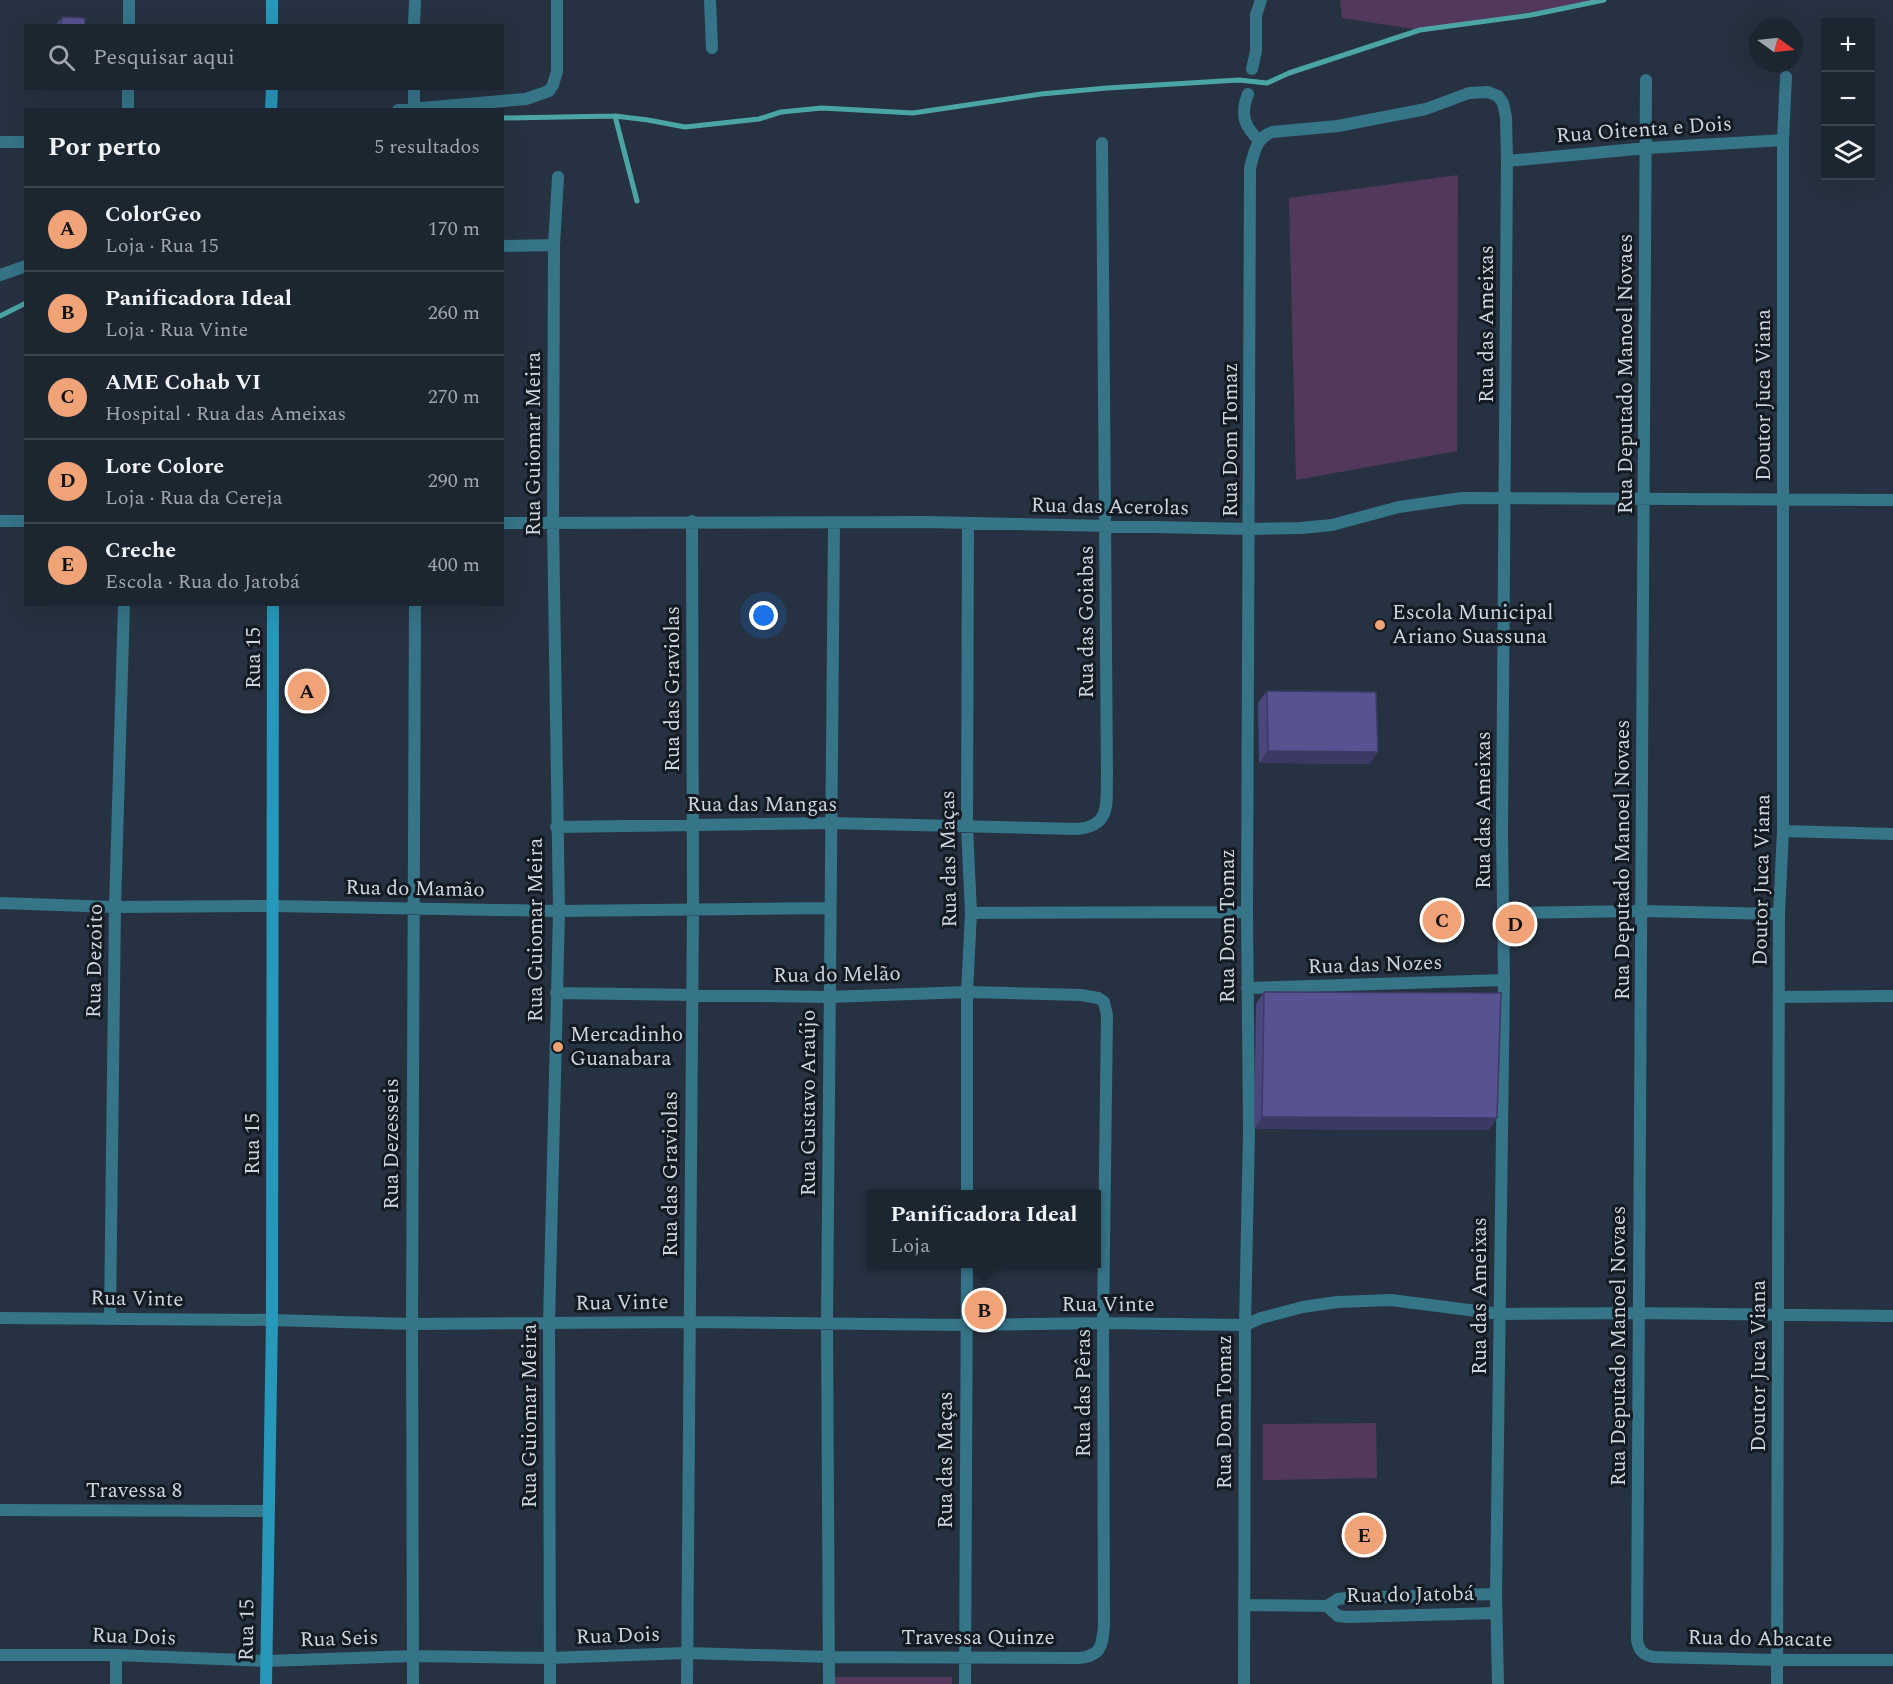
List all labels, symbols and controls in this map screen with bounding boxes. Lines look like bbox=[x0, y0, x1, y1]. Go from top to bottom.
north arrow bbox=[1749, 18, 1803, 72]
map controls bbox=[1821, 18, 1875, 180]
button: + bbox=[1821, 18, 1875, 72]
search box bbox=[24, 24, 504, 90]
icon: search bbox=[45, 41, 78, 74]
text: Pesquisar aqui bbox=[93, 41, 235, 74]
button: − bbox=[1821, 72, 1875, 126]
street label: Rua Oitenta e Dois bbox=[1555, 108, 1733, 152]
button: layers bbox=[1821, 126, 1875, 180]
text: Por perto bbox=[48, 127, 161, 167]
text: 5 resultados bbox=[374, 132, 480, 162]
text: ColorGeo bbox=[105, 198, 201, 231]
text: A bbox=[60, 214, 75, 244]
text: 170 m bbox=[428, 214, 480, 244]
text: Loja · Rua 15 bbox=[105, 231, 219, 261]
street label: Rua Deputado Manoel Novaes bbox=[1610, 234, 1642, 514]
street label: Rua das Ameixas bbox=[1471, 245, 1503, 403]
text: Panificadora Ideal bbox=[105, 282, 292, 315]
text: B bbox=[60, 298, 75, 328]
text: 260 m bbox=[428, 298, 480, 328]
street label: Doutor Juca Viana bbox=[1748, 308, 1780, 481]
text: Loja · Rua Vinte bbox=[105, 315, 248, 345]
street label: Rua Guiomar Meira bbox=[518, 351, 550, 536]
street label: Rua Dom Tomaz bbox=[1215, 363, 1247, 517]
text: AME Cohab VI bbox=[105, 366, 261, 399]
text: C bbox=[60, 382, 75, 412]
text: 270 m bbox=[428, 382, 480, 412]
text: Hospital · Rua das Ameixas bbox=[105, 399, 346, 429]
text: Lore Colore bbox=[105, 450, 224, 483]
text: D bbox=[59, 466, 76, 496]
text: 290 m bbox=[428, 466, 480, 496]
text: Loja · Rua da Cereja bbox=[105, 483, 283, 513]
street label: Rua das Acerolas bbox=[1031, 490, 1189, 524]
text: Creche bbox=[105, 534, 176, 567]
street label: Rua das Goiabas bbox=[1071, 546, 1103, 698]
text: E bbox=[61, 550, 74, 580]
text: 400 m bbox=[428, 550, 480, 580]
text: Escola · Rua do Jatobá bbox=[105, 567, 300, 597]
place label: Escola Municipal Ariano Suassuna bbox=[1392, 597, 1553, 653]
your location bbox=[749, 601, 778, 630]
street label: Rua das Graviolas bbox=[657, 606, 689, 772]
marker: Escola Municipal Ariano Suassuna bbox=[1373, 618, 1387, 632]
street label: Rua 15 bbox=[238, 627, 270, 689]
pin: A bbox=[288, 668, 326, 714]
street label: Rua Deputado Manoel Novaes bbox=[1607, 720, 1639, 1000]
street label: Rua das Ameixas bbox=[1468, 731, 1500, 889]
street label: Rua das Mangas bbox=[687, 789, 837, 821]
street label: Rua das Maças bbox=[932, 790, 966, 928]
street label: Doutor Juca Viana bbox=[1745, 793, 1780, 966]
street label: Rua Guiomar Meira bbox=[520, 837, 552, 1022]
street label: Rua Dom Tomaz bbox=[1212, 849, 1244, 1003]
street label: Rua do Mamão bbox=[345, 872, 485, 906]
pin: C bbox=[1422, 898, 1462, 942]
pin: D bbox=[1496, 902, 1534, 946]
street label: Rua Dezoito bbox=[78, 904, 112, 1018]
street label: Rua das Nozes bbox=[1307, 947, 1443, 983]
street label: Rua do Melão bbox=[773, 958, 901, 992]
street label: Rua Gustavo Araújo bbox=[793, 1010, 825, 1196]
place label: Mercadinho Guanabara bbox=[570, 1019, 683, 1075]
marker: Mercadinho Guanabara bbox=[551, 1040, 565, 1054]
street label: Rua Dezesseis bbox=[376, 1078, 408, 1210]
street label: Rua das Graviolas bbox=[655, 1091, 687, 1257]
street label: Rua 15 bbox=[237, 1113, 269, 1175]
popup bbox=[867, 1190, 1101, 1268]
text: Panificadora Ideal bbox=[891, 1198, 1077, 1231]
street label: Rua Deputado Manoel Novaes bbox=[1603, 1206, 1635, 1486]
street label: Rua das Ameixas bbox=[1464, 1217, 1496, 1375]
text: Loja bbox=[891, 1231, 930, 1261]
street label: Doutor Juca Viana bbox=[1743, 1279, 1775, 1452]
street label: Rua Vinte bbox=[90, 1282, 184, 1316]
street label: Rua Vinte bbox=[575, 1286, 669, 1320]
pin: B bbox=[964, 1288, 1004, 1332]
street label: Rua Vinte bbox=[1061, 1289, 1155, 1321]
street label: Rua Guiomar Meira bbox=[514, 1323, 546, 1508]
street label: Rua das Pêras bbox=[1068, 1329, 1100, 1457]
street label: Rua Dom Tomaz bbox=[1209, 1335, 1241, 1489]
street label: Rua das Maças bbox=[930, 1391, 962, 1529]
street label: Travessa 8 bbox=[86, 1475, 182, 1507]
pin: E bbox=[1344, 1512, 1384, 1558]
street label: Rua do Jatobá bbox=[1346, 1578, 1475, 1612]
street label: Rua 15 bbox=[230, 1599, 264, 1661]
street label: Rua Dois bbox=[575, 1619, 661, 1653]
street label: Rua Dois bbox=[91, 1620, 177, 1654]
street label: Rua Seis bbox=[299, 1622, 379, 1656]
street label: Travessa Quinze bbox=[901, 1622, 1055, 1654]
street label: Rua do Abacate bbox=[1687, 1622, 1833, 1656]

